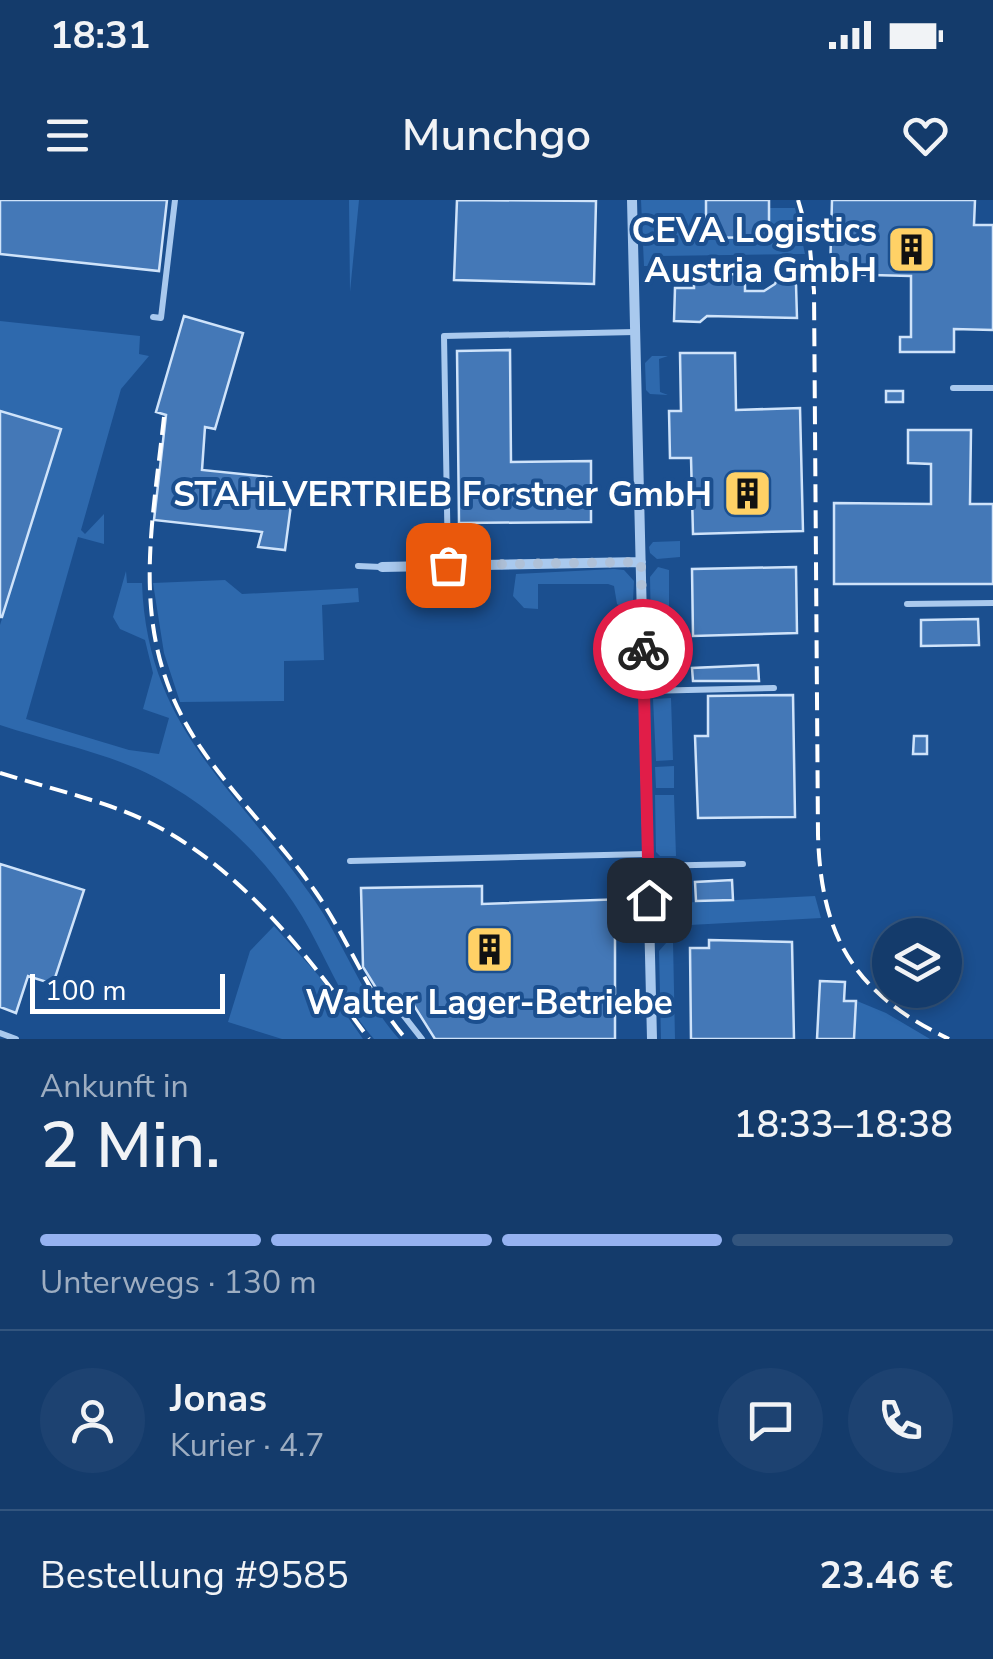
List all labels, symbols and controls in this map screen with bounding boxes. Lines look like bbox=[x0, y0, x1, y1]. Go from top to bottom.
text: 18:31 bbox=[50, 10, 151, 61]
text: Munchgo bbox=[402, 105, 591, 166]
icon: menu bbox=[40, 108, 95, 163]
icon: heart bbox=[898, 108, 953, 163]
place label: CEVA Logistics Austria GmbH bbox=[632, 207, 877, 294]
building icon: CEVA Logistics Austria GmbH bbox=[886, 224, 938, 276]
building icon: STAHLVERTRIEB Forstner GmbH bbox=[721, 468, 773, 520]
place label: STAHLVERTRIEB Forstner GmbH bbox=[173, 471, 712, 518]
pin bbox=[406, 523, 491, 608]
icon: bag bbox=[421, 538, 476, 593]
courier bbox=[593, 599, 693, 699]
icon: bike bbox=[616, 622, 671, 677]
pin bbox=[607, 858, 692, 943]
icon: home bbox=[622, 873, 677, 928]
map controls bbox=[872, 918, 962, 1008]
button: layers bbox=[872, 918, 962, 1008]
building icon: Walter Lager-Betriebe bbox=[463, 924, 515, 976]
scale bar bbox=[30, 969, 225, 1014]
text: 100 m bbox=[45, 972, 127, 1010]
place label: Walter Lager-Betriebe bbox=[305, 979, 673, 1026]
text: Ankunft in bbox=[40, 1065, 189, 1108]
text: 18:33–18:38 bbox=[734, 1099, 953, 1150]
text: 2 Min. bbox=[40, 1101, 221, 1190]
text: Unterwegs · 130 m bbox=[40, 1261, 317, 1304]
button: person bbox=[40, 1368, 145, 1473]
button: chat bbox=[718, 1368, 823, 1473]
button: phone bbox=[848, 1368, 953, 1473]
text: Jonas bbox=[170, 1373, 267, 1424]
text: Kurier · 4.7 bbox=[170, 1424, 324, 1467]
text: Bestellung #9585 bbox=[40, 1550, 349, 1601]
text: 23.46 € bbox=[819, 1550, 953, 1601]

